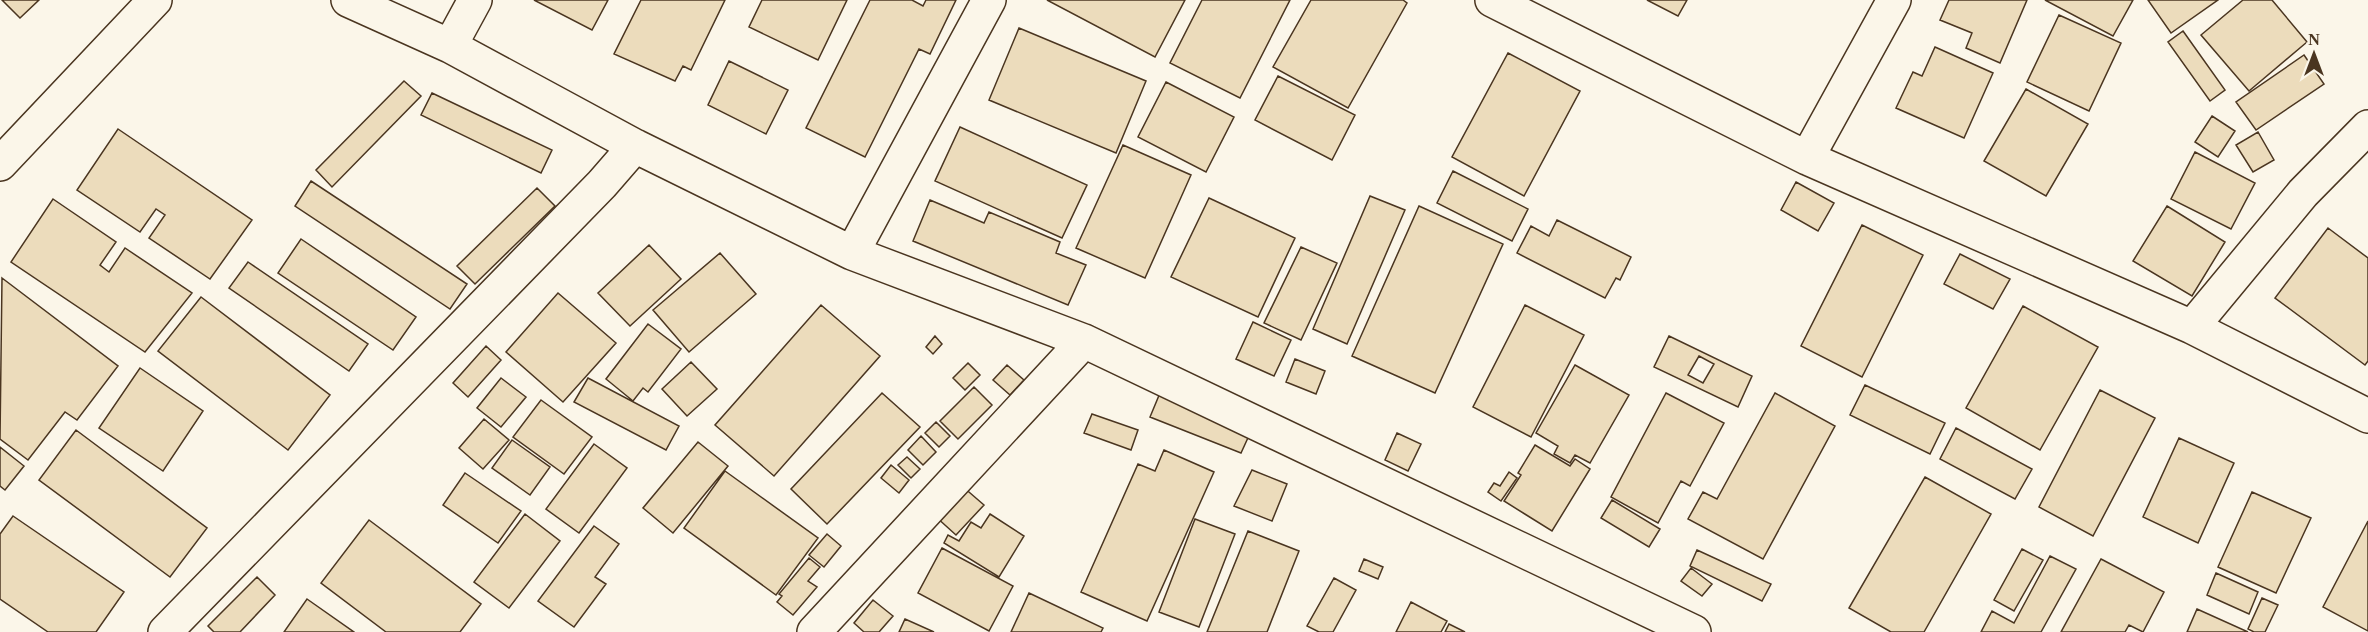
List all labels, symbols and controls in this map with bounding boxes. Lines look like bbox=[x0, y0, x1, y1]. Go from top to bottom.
north arrow bbox=[2284, 24, 2344, 84]
text: N bbox=[2308, 31, 2320, 48]

